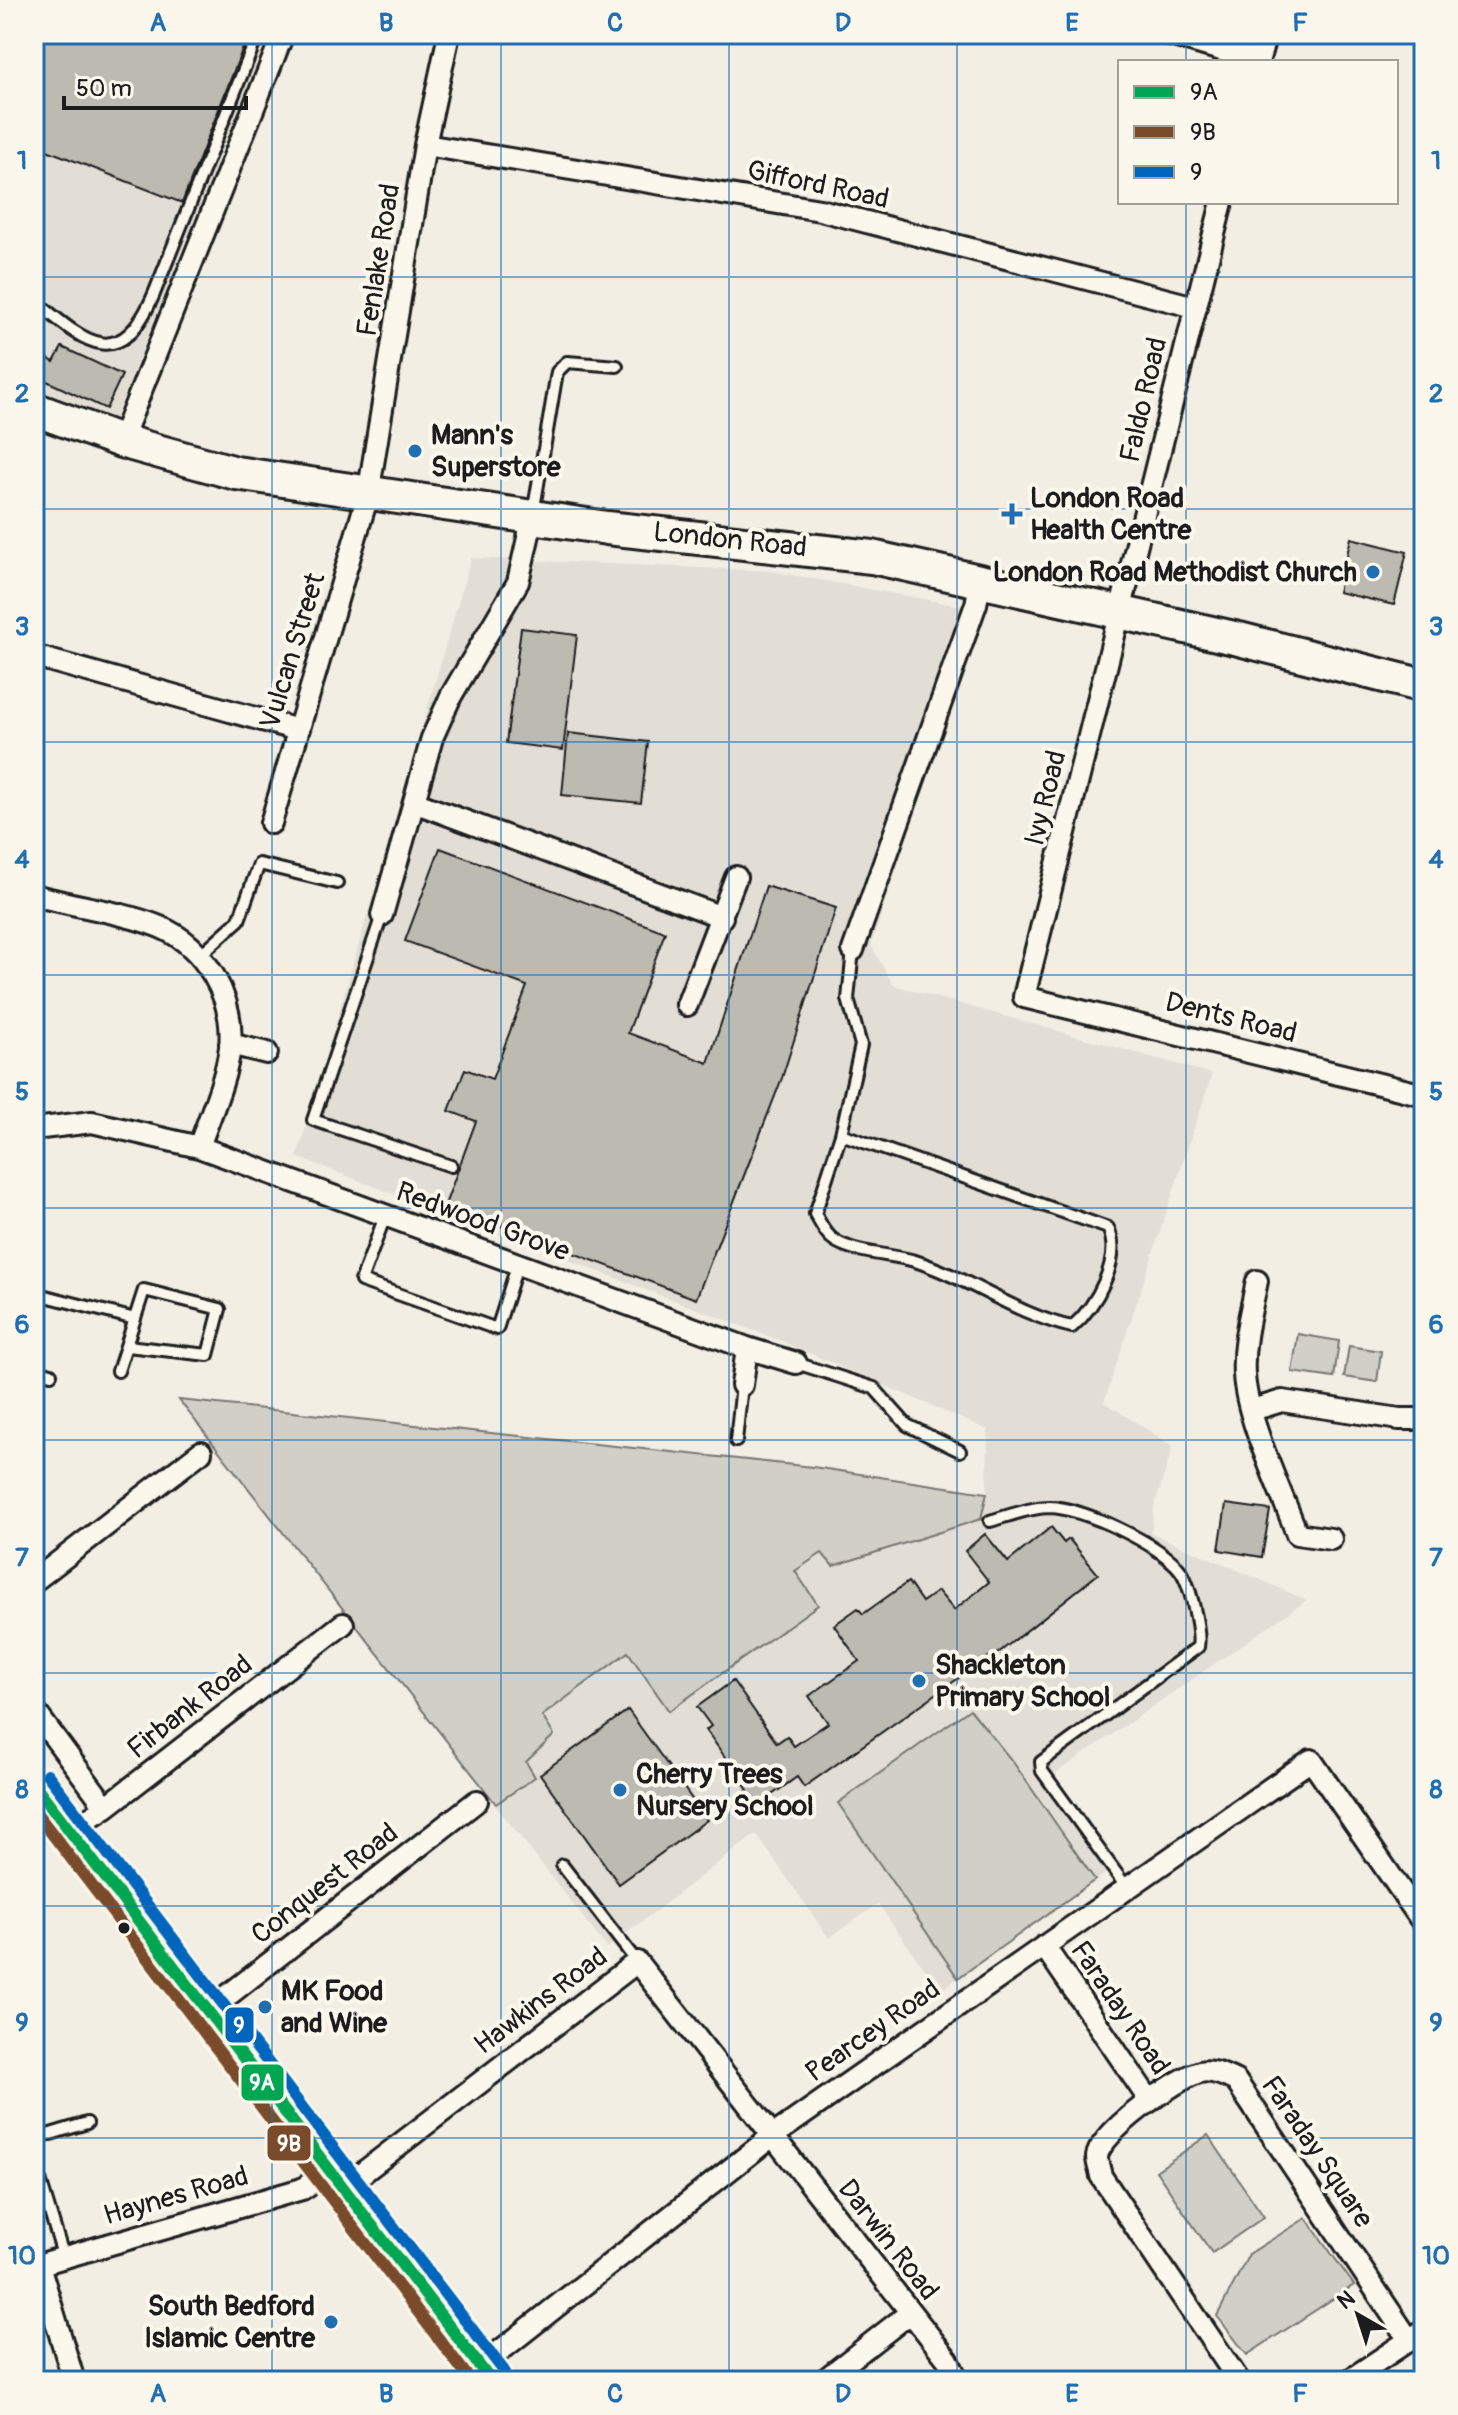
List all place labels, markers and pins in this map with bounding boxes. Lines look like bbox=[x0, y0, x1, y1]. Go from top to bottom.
place label: Mann's Superstore bbox=[431, 418, 562, 485]
marker: Mann's Superstore bbox=[406, 442, 424, 460]
place label: London Road Health Centre bbox=[1030, 481, 1192, 548]
marker: London Road Health Centre bbox=[1001, 503, 1023, 525]
place label: London Road Methodist Church bbox=[993, 555, 1357, 590]
marker: London Road Methodist Church bbox=[1364, 563, 1382, 581]
place label: Shackleton Primary School bbox=[935, 1648, 1111, 1715]
marker: Shackleton Primary School bbox=[910, 1672, 928, 1690]
place label: Cherry Trees Nursery School bbox=[636, 1757, 814, 1824]
marker: Cherry Trees Nursery School bbox=[611, 1781, 629, 1799]
unlabelled marker bbox=[116, 1920, 132, 1936]
place label: MK Food and Wine bbox=[281, 1974, 388, 2041]
marker: MK Food and Wine bbox=[256, 1998, 274, 2016]
place label: South Bedford Islamic Centre bbox=[144, 2289, 316, 2356]
marker: South Bedford Islamic Centre bbox=[322, 2313, 340, 2331]

